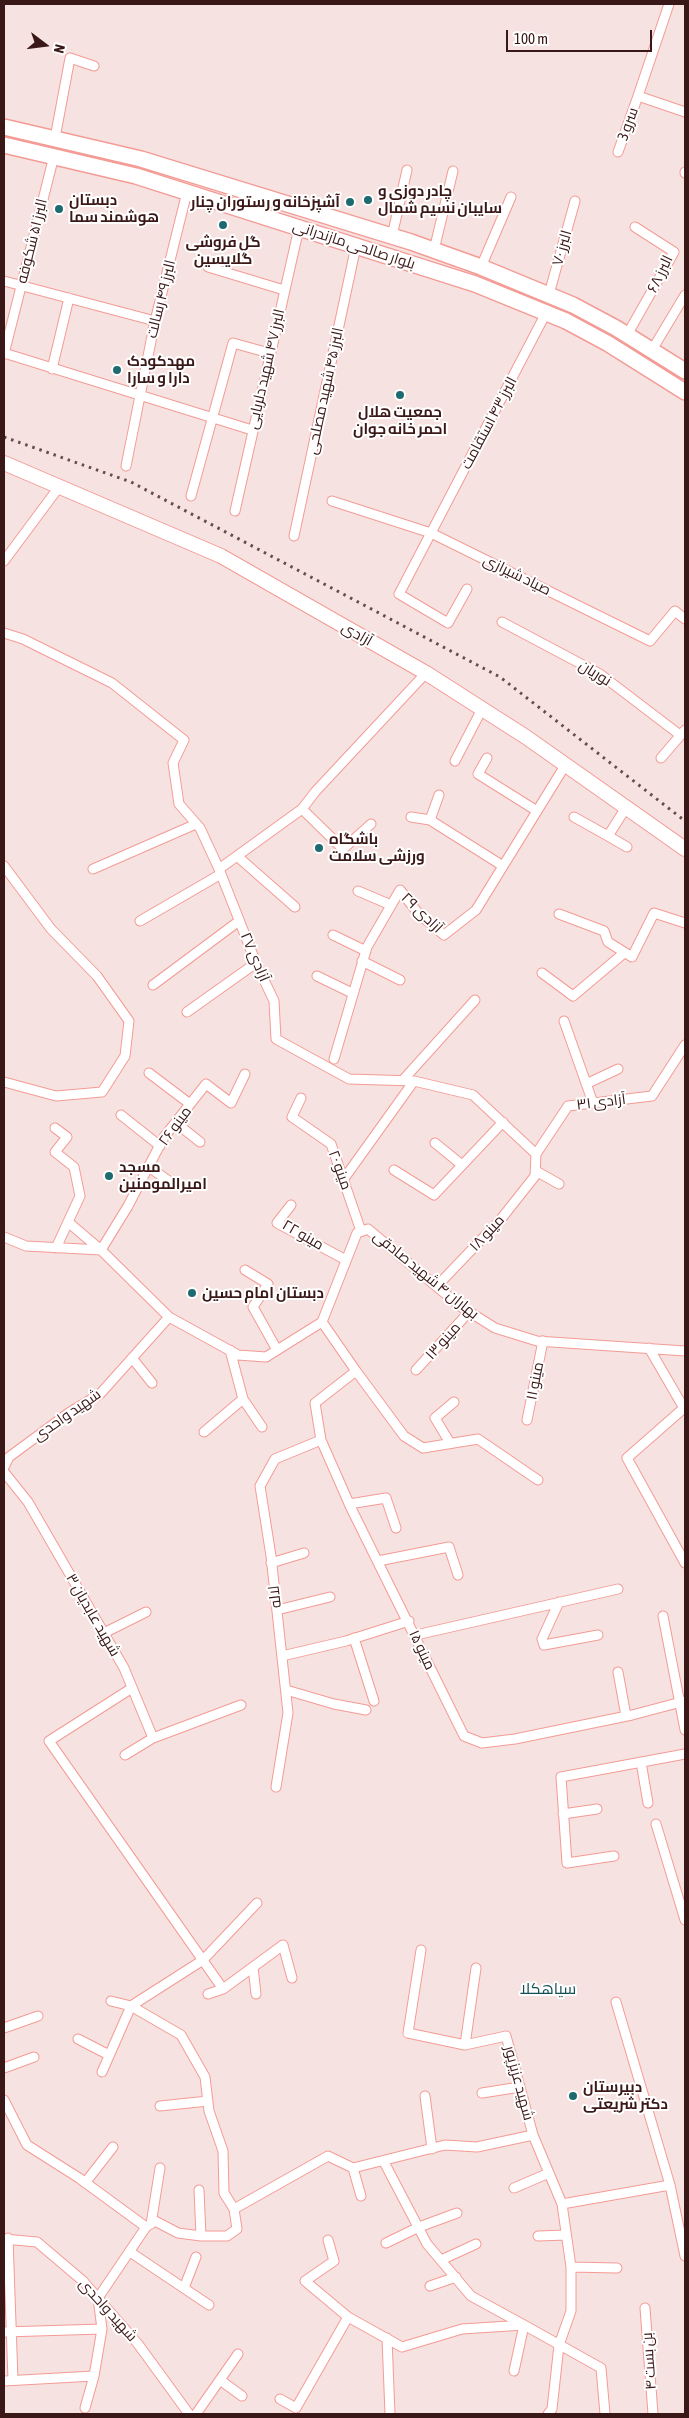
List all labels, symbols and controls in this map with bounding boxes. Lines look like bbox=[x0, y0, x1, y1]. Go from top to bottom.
north arrow bbox=[20, 20, 70, 70]
scale bar bbox=[509, 20, 655, 52]
text: 100 m bbox=[514, 30, 548, 47]
text: N bbox=[51, 43, 68, 55]
street label: سرو 3 bbox=[614, 105, 642, 143]
place label: چادر دوزی و سایبان نسیم شمال bbox=[378, 182, 502, 217]
place label: دبستان هوشمند سما bbox=[69, 191, 159, 226]
place label: آشپزخانه و رستوران چنار bbox=[190, 193, 340, 211]
marker: چادر دوزی و سایبان نسیم شمال bbox=[362, 194, 374, 206]
marker: آشپزخانه و رستوران چنار bbox=[344, 196, 356, 208]
street label: البرز ۵۱ شکوفه bbox=[13, 197, 51, 285]
marker: دبستان هوشمند سما bbox=[53, 203, 65, 215]
street label: بلوار صالحی مازندرانی bbox=[290, 217, 418, 273]
marker: گل فروشی گلایسین bbox=[217, 219, 229, 231]
street label: البرز ۷۰ bbox=[548, 228, 576, 268]
place label: گل فروشی گلایسین bbox=[185, 233, 261, 268]
street label: البرز ۶۸ bbox=[643, 252, 677, 296]
street label: البرز ۴۹ رسالت bbox=[143, 258, 179, 340]
street label: البرز ۴۷ شهید دلربایی bbox=[243, 307, 289, 431]
street label: البرز ۴۵ شهید مصلحی bbox=[303, 326, 347, 456]
place label: مهدکودک دارا و سارا bbox=[127, 352, 195, 387]
marker: مهدکودک دارا و سارا bbox=[111, 364, 123, 376]
street label: البرز ۴۳ استقامت bbox=[457, 374, 521, 472]
marker: جمعیت هلال احمر خانه جوان bbox=[394, 389, 406, 401]
place label: جمعیت هلال احمر خانه جوان bbox=[353, 403, 447, 438]
street label: صیاد شیرازی bbox=[480, 551, 554, 599]
street label: آزادی bbox=[338, 618, 376, 650]
street label: نوریان bbox=[575, 656, 615, 690]
place label: باشگاه ورزشی سلامت bbox=[329, 830, 425, 865]
marker: باشگاه ورزشی سلامت bbox=[313, 842, 325, 854]
street label: آزادی ۲۹ bbox=[398, 889, 446, 937]
street label: آزادی ۲۷ bbox=[237, 930, 273, 984]
street label: آزادی ۳۱ bbox=[575, 1090, 627, 1114]
street label: مینو ۲۶ bbox=[155, 1103, 195, 1149]
street label: مینو ۲۰ bbox=[325, 1148, 355, 1192]
place label: مسجد امیرالمومنین bbox=[119, 1158, 207, 1193]
marker: مسجد امیرالمومنین bbox=[103, 1170, 115, 1182]
street label: مینو ۱۸ bbox=[466, 1211, 508, 1255]
street label: مینو ۲۲ bbox=[279, 1216, 327, 1254]
street label: بهاران ۴ شهید صادقی bbox=[370, 1227, 482, 1323]
place label: دبستان امام حسین bbox=[202, 1284, 324, 1302]
marker: دبستان امام حسین bbox=[186, 1287, 198, 1299]
street label: مینو ۱۳ bbox=[422, 1319, 464, 1363]
street label: مینو ۱۱ bbox=[522, 1360, 548, 1402]
street label: شهید واحدی bbox=[30, 1385, 104, 1445]
street label: شهید عابدیان ۳ bbox=[62, 1570, 124, 1660]
street label: لاله bbox=[265, 1585, 285, 1609]
street label: مینو ۱۵ bbox=[405, 1627, 439, 1673]
district label: سیاهکلا bbox=[520, 1979, 576, 1999]
street label: شهید عزیزپور bbox=[500, 2044, 538, 2122]
place label: دبیرستان دکتر شریعتی bbox=[583, 2078, 668, 2113]
marker: دبیرستان دکتر شریعتی bbox=[567, 2090, 579, 2102]
street label: شهید واحدی bbox=[75, 2275, 141, 2345]
street label: بن بست ۴ bbox=[638, 2332, 660, 2390]

